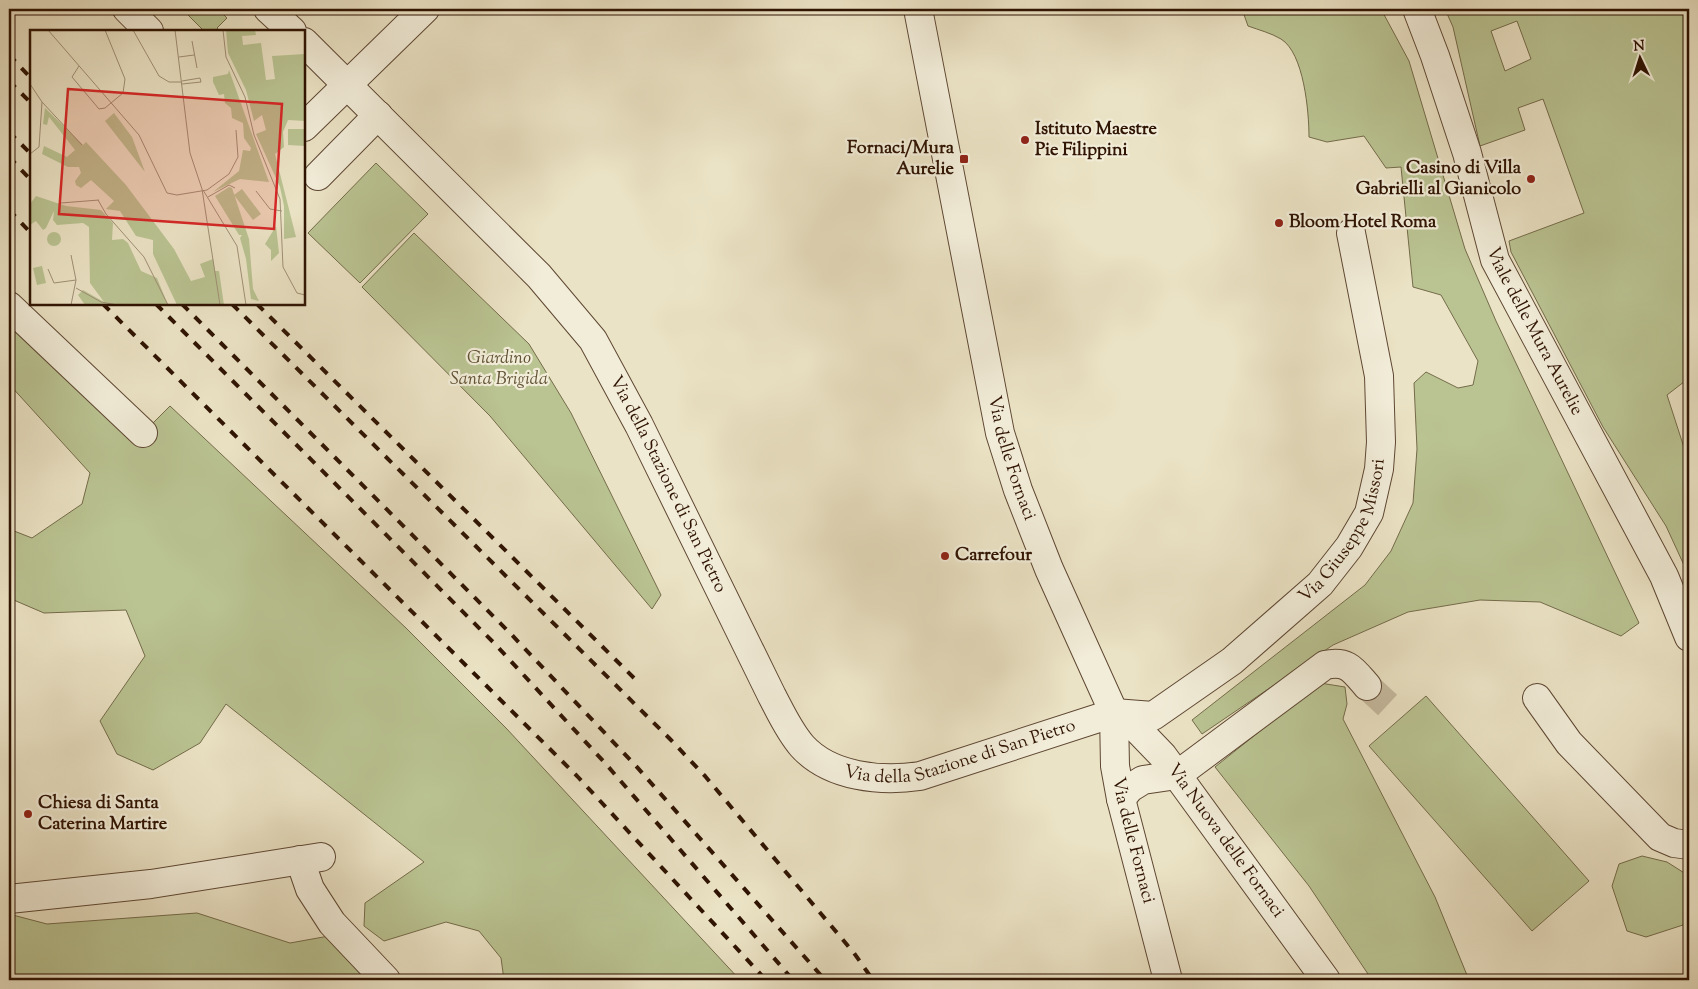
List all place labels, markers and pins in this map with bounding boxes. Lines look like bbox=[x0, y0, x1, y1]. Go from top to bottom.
place label: Istituto Maestre Pie Filippini bbox=[1035, 117, 1157, 164]
marker: Istituto Maestre Pie Filippini bbox=[1019, 134, 1031, 146]
place label: Fornaci/Mura Aurelie bbox=[847, 136, 955, 183]
marker: Fornaci/Mura Aurelie bbox=[958, 153, 970, 165]
place label: Casino di Villa Gabrielli al Gianicolo bbox=[1356, 156, 1522, 203]
marker: Casino di Villa Gabrielli al Gianicolo bbox=[1525, 173, 1537, 185]
place label: Bloom Hotel Roma bbox=[1289, 210, 1437, 236]
marker: Bloom Hotel Roma bbox=[1273, 217, 1285, 229]
place label: Carrefour bbox=[955, 543, 1032, 569]
marker: Carrefour bbox=[939, 550, 951, 562]
place label: Chiesa di Santa Caterina Martire bbox=[38, 791, 168, 838]
marker: Chiesa di Santa Caterina Martire bbox=[22, 808, 34, 820]

